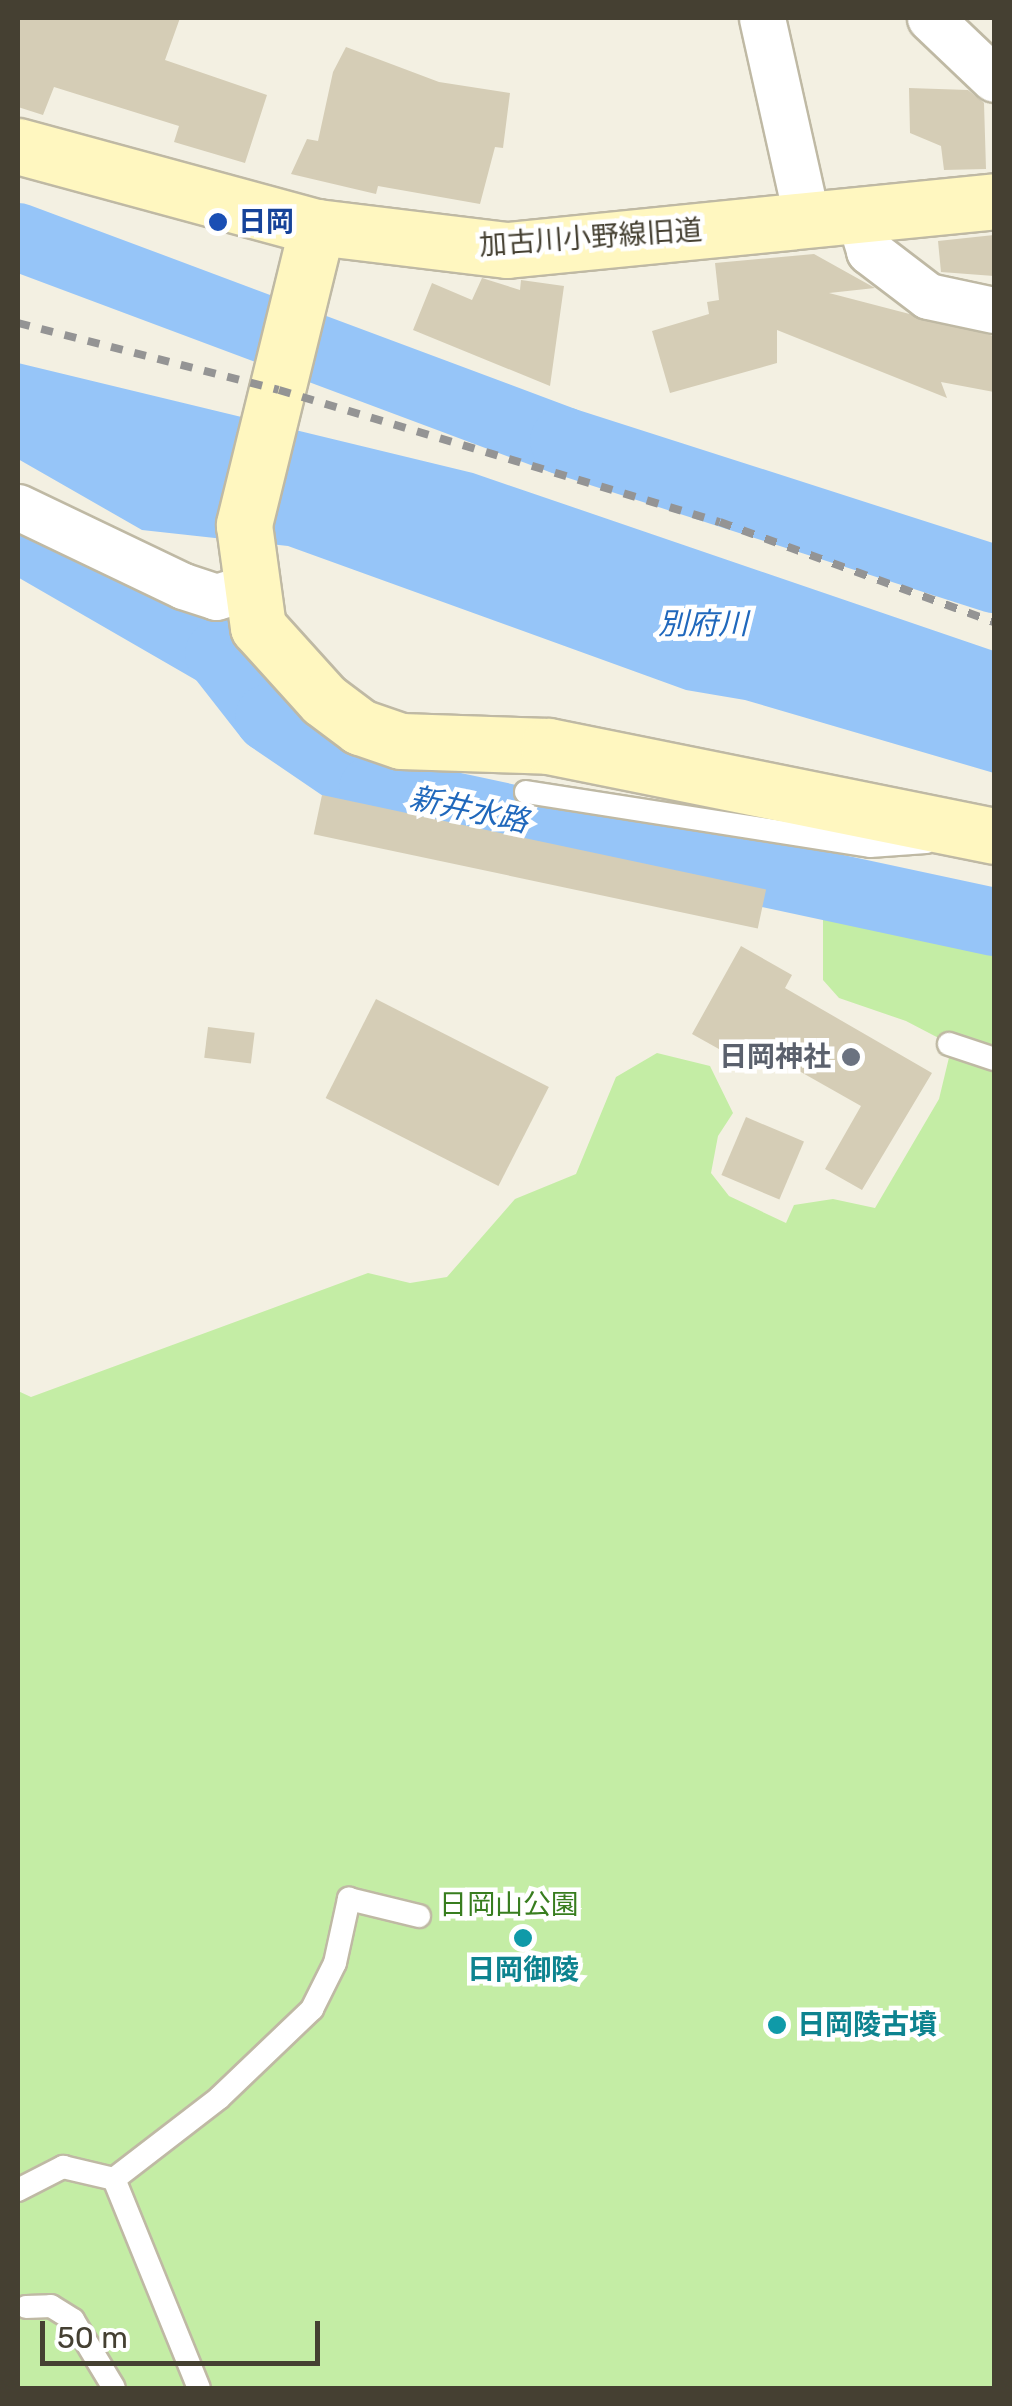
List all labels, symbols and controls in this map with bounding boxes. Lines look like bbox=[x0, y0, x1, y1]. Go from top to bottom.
place label: 日岡 bbox=[238, 205, 294, 239]
marker: 日岡 bbox=[207, 211, 229, 233]
street label: 加古川小野線旧道 bbox=[478, 213, 704, 263]
water label: 別府川 bbox=[658, 606, 748, 642]
water label: 新井水路 bbox=[407, 780, 531, 840]
place label: 日岡神社 bbox=[719, 1040, 831, 1074]
marker: 日岡神社 bbox=[840, 1046, 862, 1068]
park label: 日岡山公園 bbox=[439, 1888, 579, 1922]
marker: 日岡御陵 bbox=[512, 1927, 534, 1949]
place label: 日岡御陵 bbox=[467, 1953, 579, 1987]
place label: 日岡陵古墳 bbox=[797, 2008, 937, 2042]
marker: 日岡陵古墳 bbox=[766, 2014, 788, 2036]
scale bar bbox=[45, 2301, 325, 2363]
text: 50 m bbox=[57, 2320, 128, 2356]

